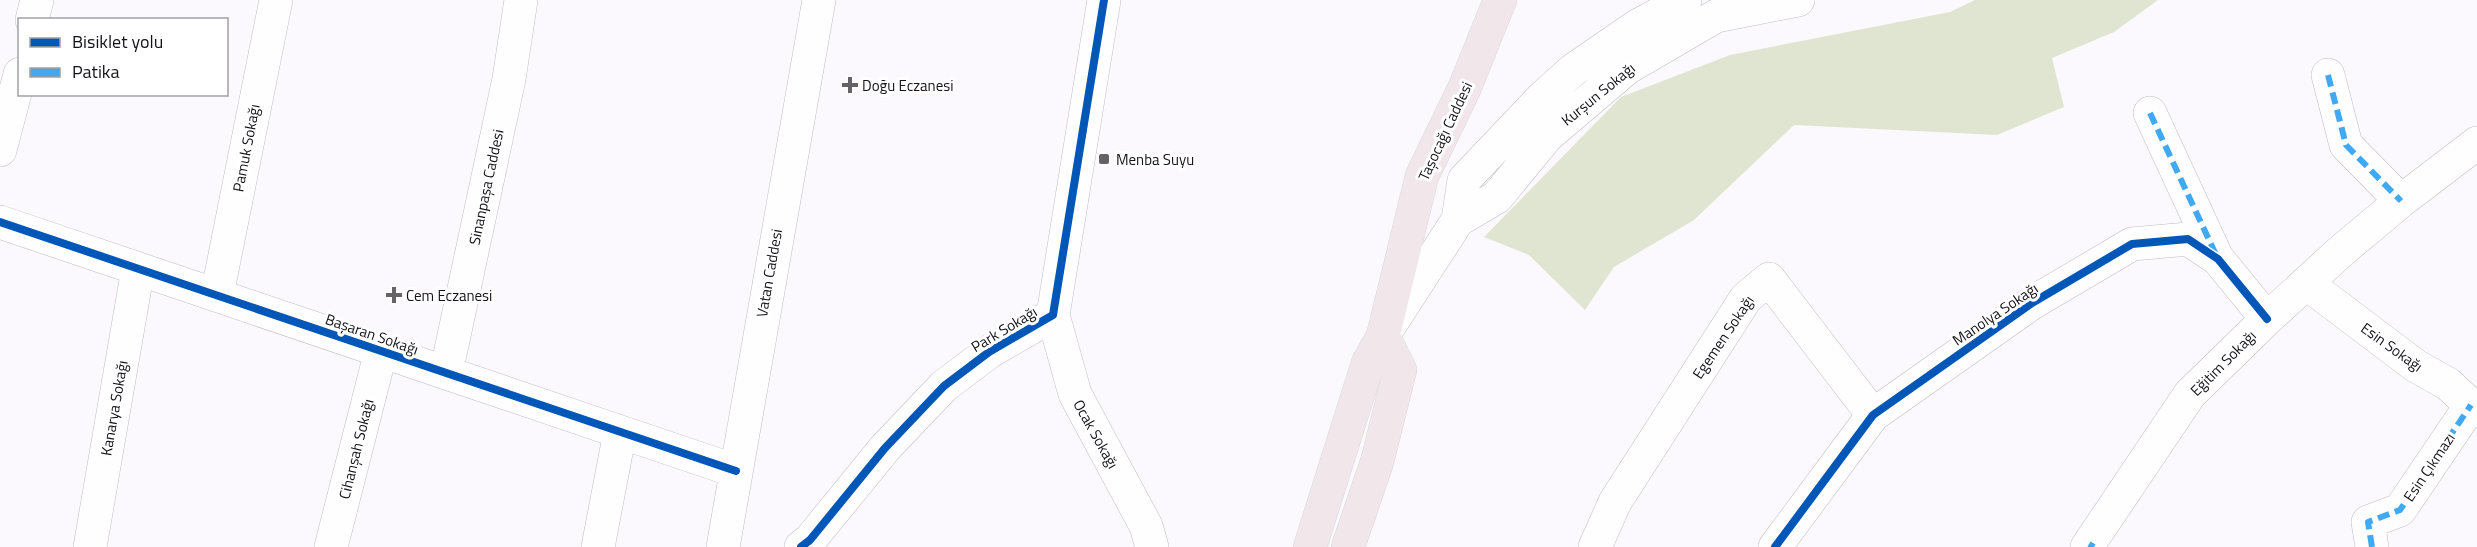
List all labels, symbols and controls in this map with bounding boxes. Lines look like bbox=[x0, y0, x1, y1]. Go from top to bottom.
legend bbox=[18, 18, 228, 96]
text: Bisiklet yolu bbox=[72, 28, 163, 55]
street label: Kurşun Sokağı bbox=[1556, 57, 1640, 131]
text: Patika bbox=[72, 58, 119, 85]
place label: Doğu Eczanesi bbox=[862, 74, 954, 97]
marker: Doğu Eczanesi bbox=[843, 78, 857, 92]
street label: Taşocağı Caddesi bbox=[1412, 78, 1478, 184]
street label: Pamuk Sokağı bbox=[226, 102, 266, 194]
street label: Sinanpaşa Caddesi bbox=[463, 127, 509, 247]
place label: Menba Suyu bbox=[1116, 148, 1194, 171]
marker: Menba Suyu bbox=[1097, 152, 1111, 166]
street label: Vatan Caddesi bbox=[750, 227, 788, 319]
street label: Manolya Sokağı bbox=[1947, 277, 2043, 351]
place label: Cem Eczanesi bbox=[406, 284, 492, 307]
marker: Cem Eczanesi bbox=[387, 288, 401, 302]
street label: Egemen Sokağı bbox=[1686, 291, 1760, 383]
street label: Park Sokağı bbox=[966, 300, 1042, 358]
street label: Başaran Sokağı bbox=[322, 307, 422, 361]
street label: Esin Sokağı bbox=[2356, 317, 2428, 377]
street label: Eğitim Sokağı bbox=[2185, 325, 2261, 401]
street label: Kanarya Sokağı bbox=[94, 359, 134, 457]
street label: Ocak Sokağı bbox=[1067, 395, 1125, 473]
street label: Cihanşah Sokağı bbox=[332, 396, 380, 502]
street label: Esin Çıkmazı bbox=[2397, 428, 2461, 506]

